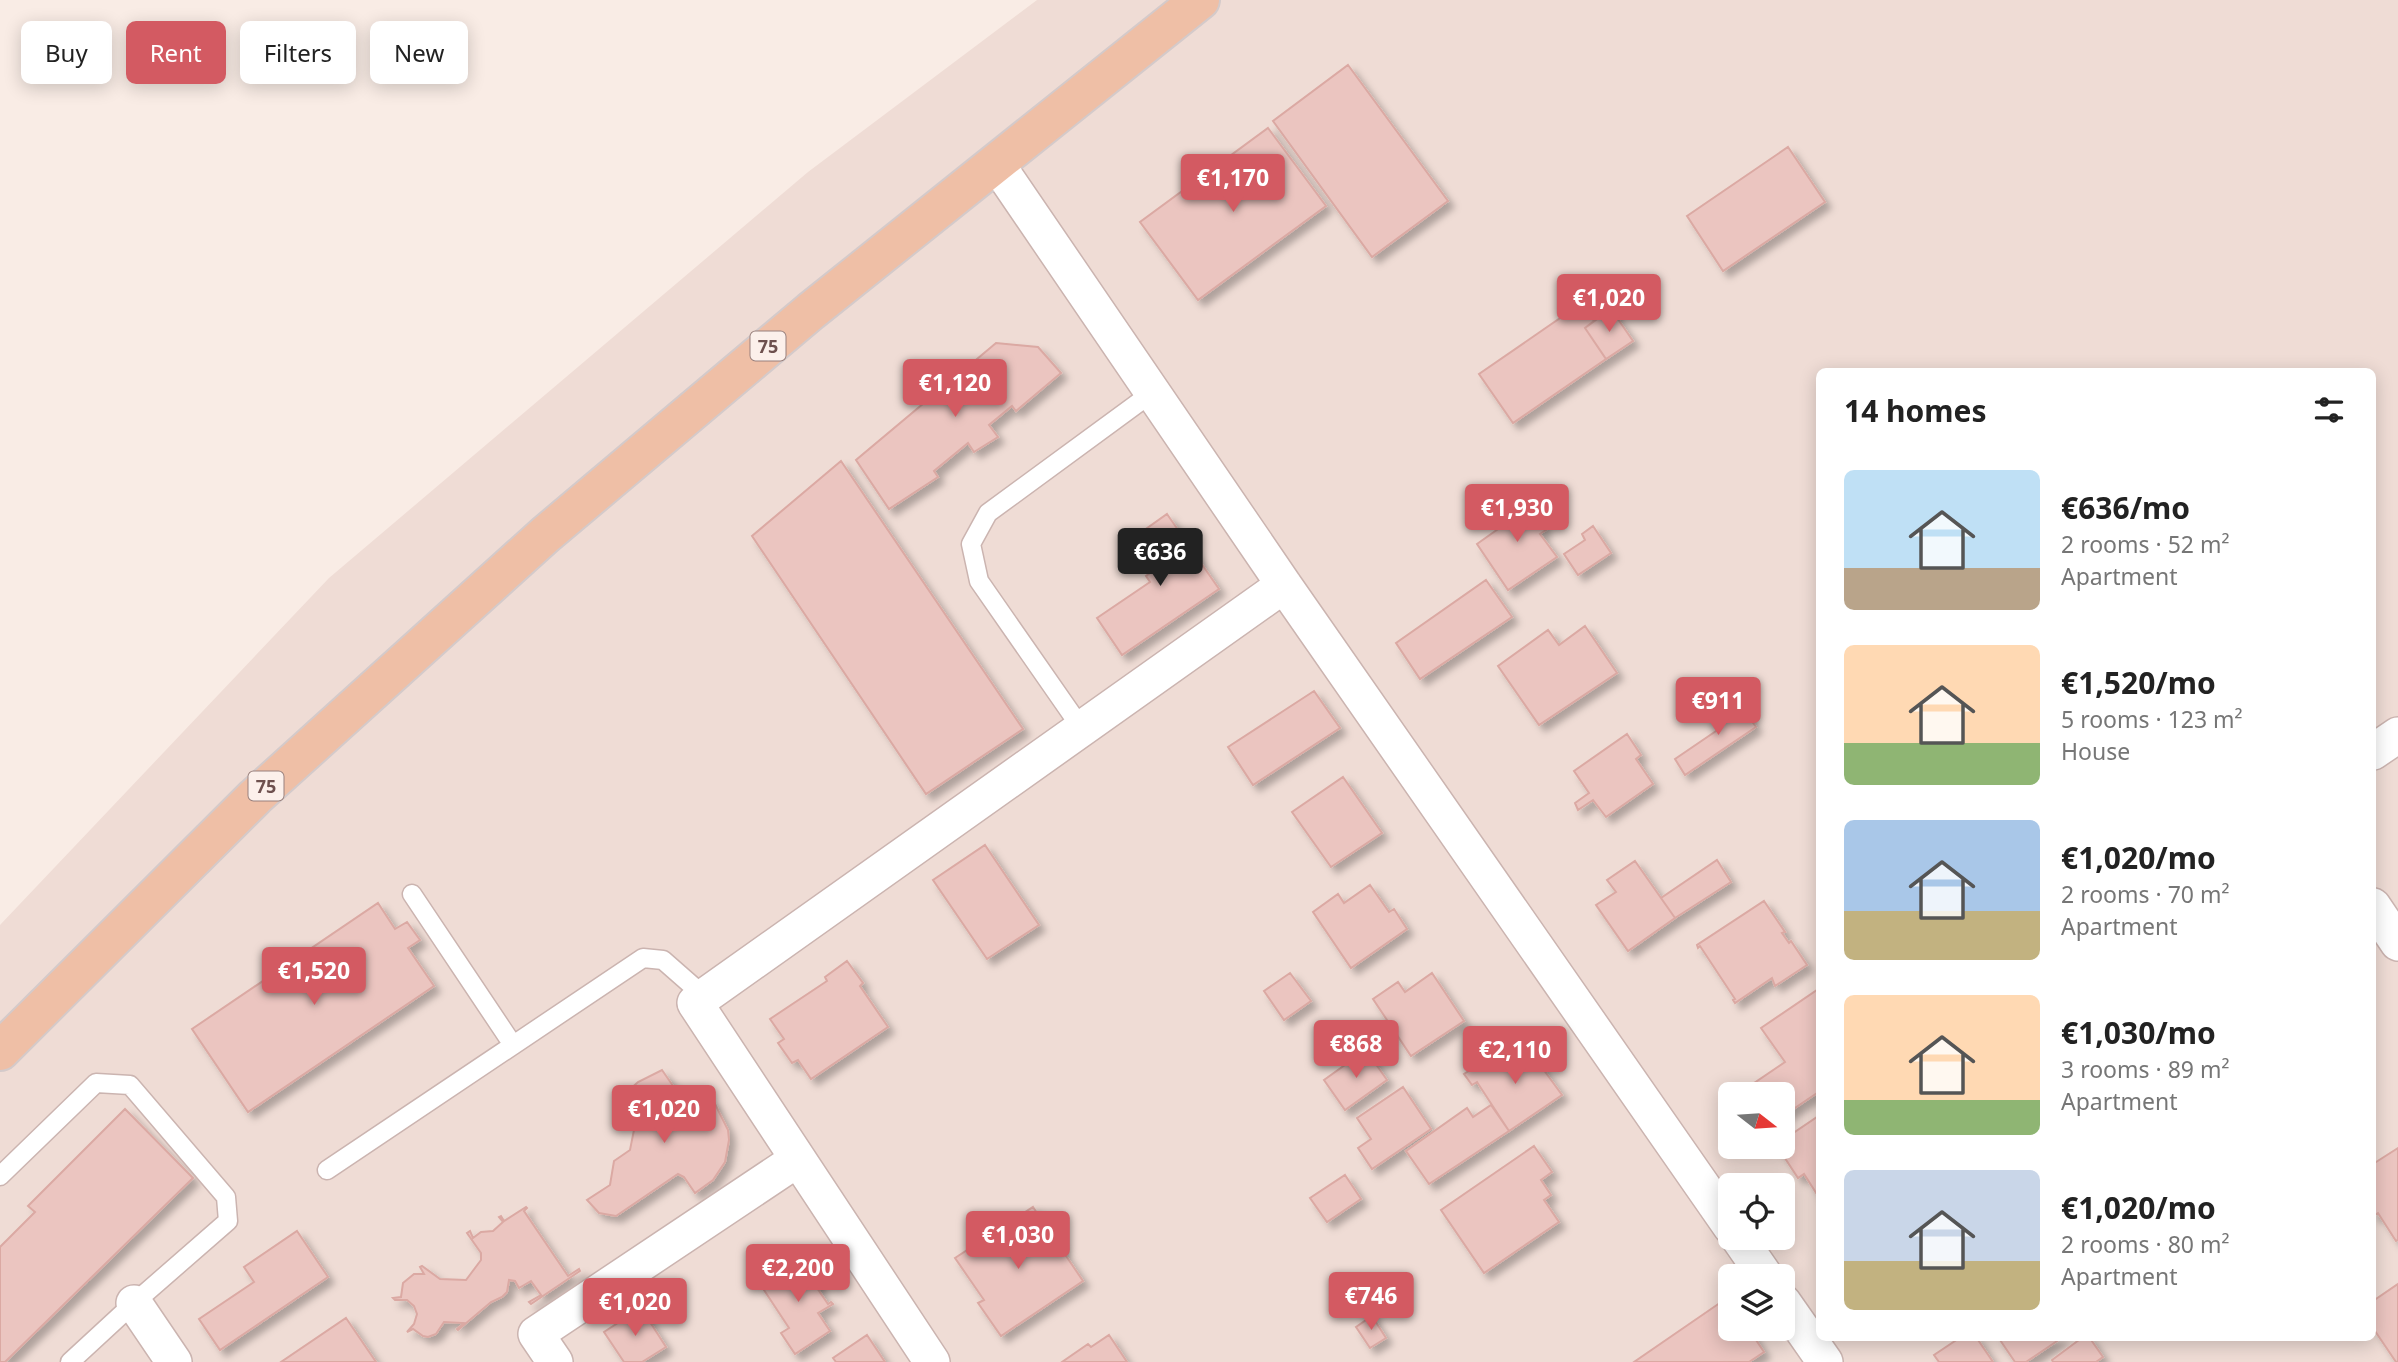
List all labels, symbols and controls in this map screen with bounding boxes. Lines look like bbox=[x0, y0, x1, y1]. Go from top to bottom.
chip: Buy bbox=[21, 21, 112, 84]
chip: Rent bbox=[126, 21, 226, 84]
chip: Filters bbox=[240, 21, 356, 84]
chip: New bbox=[370, 21, 468, 84]
pin: €1,170 bbox=[1176, 154, 1290, 214]
text: €1,170 bbox=[1197, 161, 1269, 193]
pin: €1,020 bbox=[1552, 274, 1666, 334]
text: €1,020 bbox=[1573, 281, 1645, 313]
road number: 75 bbox=[750, 332, 786, 360]
pin: €1,120 bbox=[898, 360, 1012, 419]
text: €1,120 bbox=[919, 366, 991, 398]
text: 14 homes bbox=[1844, 390, 1987, 431]
icon: filters bbox=[2310, 391, 2348, 429]
pin: €1,930 bbox=[1460, 484, 1574, 544]
text: €636/mo bbox=[2061, 487, 2190, 528]
text: €1,930 bbox=[1481, 491, 1553, 523]
icon: home bbox=[1900, 498, 1984, 582]
pin: €636 bbox=[1119, 528, 1201, 588]
text: 2 rooms · 52 m² bbox=[2061, 528, 2230, 560]
text: €636 bbox=[1134, 535, 1186, 567]
text: Apartment bbox=[2061, 560, 2178, 592]
text: €1,520/mo bbox=[2061, 662, 2216, 703]
icon: home bbox=[1900, 673, 1984, 757]
pin: €911 bbox=[1677, 678, 1759, 737]
text: €911 bbox=[1692, 684, 1744, 716]
text: 5 rooms · 123 m² bbox=[2061, 703, 2243, 735]
text: House bbox=[2061, 735, 2130, 767]
road number: 75 bbox=[248, 772, 284, 800]
text: €1,020/mo bbox=[2061, 837, 2216, 878]
icon: home bbox=[1900, 848, 1984, 932]
text: 2 rooms · 70 m² bbox=[2061, 878, 2230, 910]
text: Apartment bbox=[2061, 910, 2178, 942]
pin: €1,520 bbox=[257, 948, 371, 1007]
text: €1,520 bbox=[278, 954, 350, 986]
text: €1,030/mo bbox=[2061, 1012, 2216, 1053]
pin: €868 bbox=[1315, 1020, 1397, 1080]
icon: home bbox=[1900, 1023, 1984, 1107]
pin: €2,110 bbox=[1458, 1026, 1572, 1086]
text: €868 bbox=[1330, 1027, 1382, 1059]
text: €2,110 bbox=[1479, 1033, 1551, 1065]
text: 3 rooms · 89 m² bbox=[2061, 1053, 2230, 1085]
north arrow bbox=[1718, 1082, 1796, 1158]
map controls bbox=[1718, 1082, 1795, 1341]
text: Apartment bbox=[2061, 1085, 2178, 1117]
pin: €1,020 bbox=[607, 1086, 721, 1145]
text: €1,020 bbox=[628, 1092, 700, 1124]
button: locate bbox=[1718, 1173, 1795, 1250]
text: €1,020/mo bbox=[2061, 1187, 2216, 1228]
icon: home bbox=[1900, 1198, 1984, 1282]
pin: €1,030 bbox=[961, 1212, 1075, 1271]
text: €1,030 bbox=[982, 1218, 1054, 1250]
text: 2 rooms · 80 m² bbox=[2061, 1228, 2230, 1260]
pin: €2,200 bbox=[741, 1244, 855, 1304]
text: €2,200 bbox=[762, 1251, 834, 1283]
text: Apartment bbox=[2061, 1260, 2178, 1292]
button: layers bbox=[1718, 1264, 1795, 1341]
pin: €746 bbox=[1330, 1272, 1412, 1332]
pin: €1,020 bbox=[578, 1278, 692, 1338]
text: €746 bbox=[1345, 1279, 1397, 1311]
text: €1,020 bbox=[599, 1285, 671, 1317]

